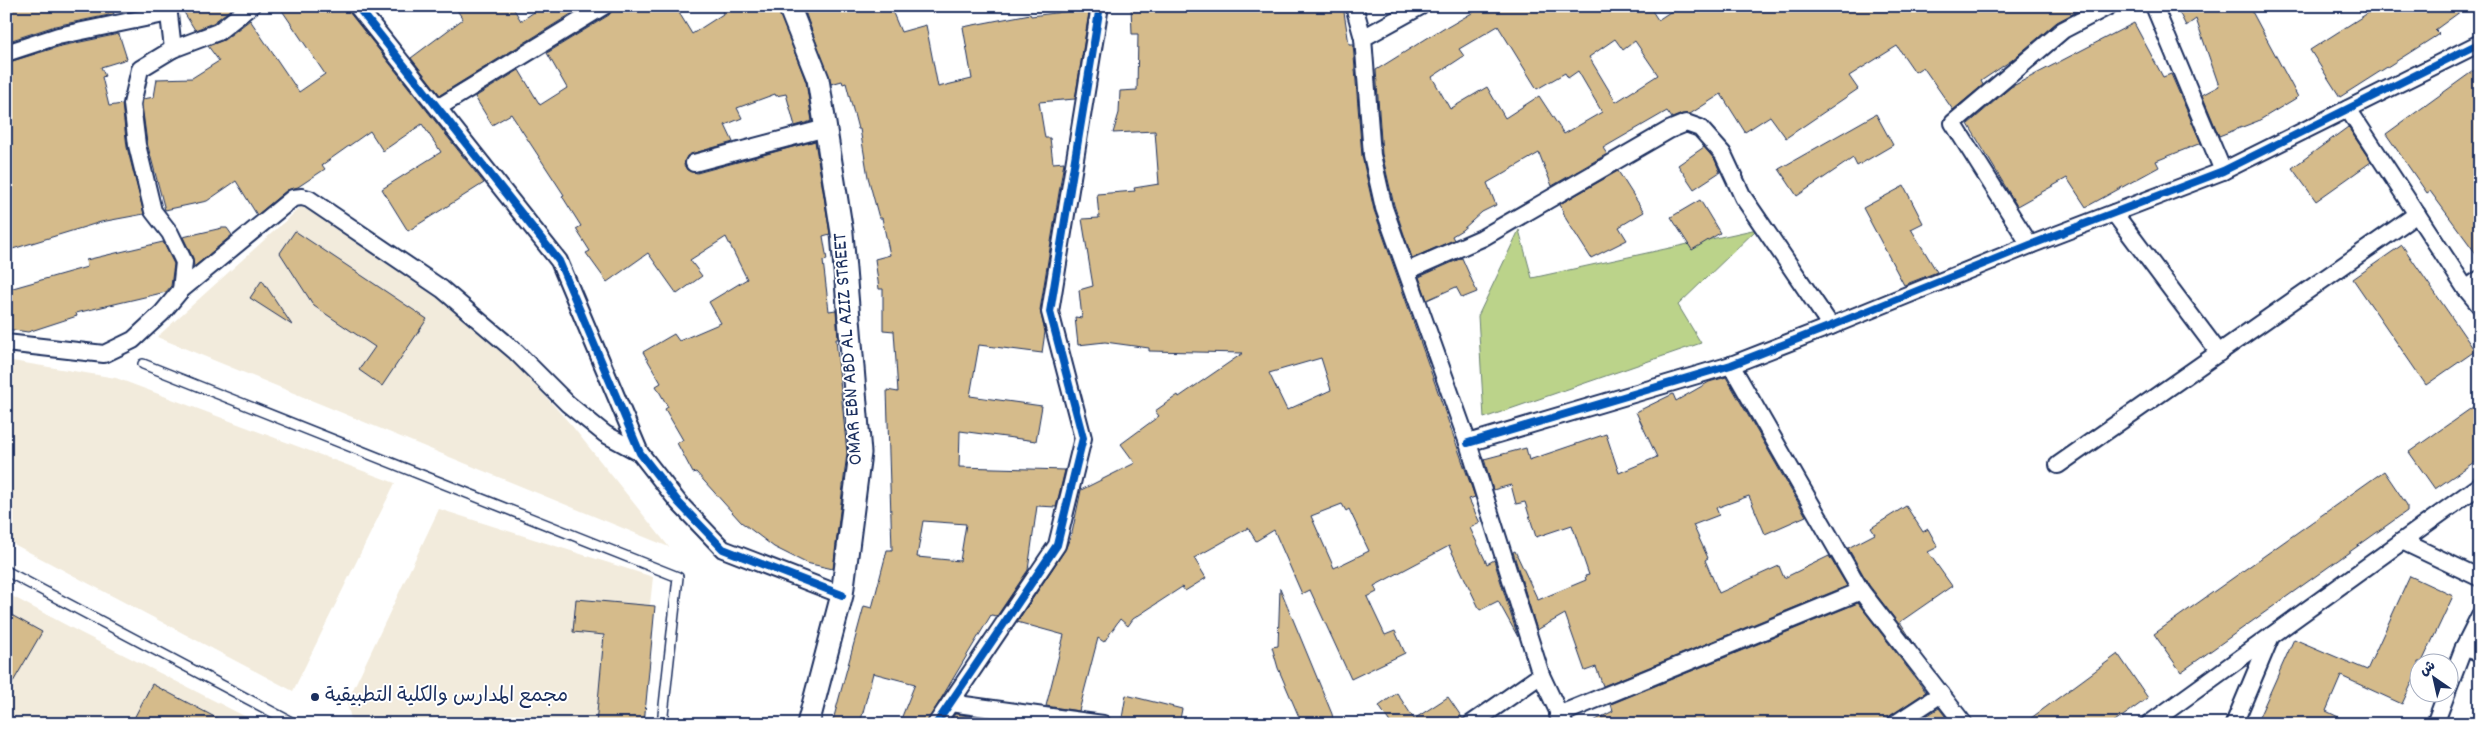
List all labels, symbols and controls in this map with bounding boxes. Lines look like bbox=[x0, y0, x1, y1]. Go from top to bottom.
street label: OMAR EBN ABD AL AZIZ STREET bbox=[827, 232, 871, 466]
north arrow bbox=[2408, 652, 2458, 702]
text: ش bbox=[2416, 656, 2440, 681]
place label: مجمع المدارس والكلية التطبيقية bbox=[325, 683, 568, 711]
marker: مجمع المدارس والكلية التطبيقية bbox=[309, 691, 321, 703]

